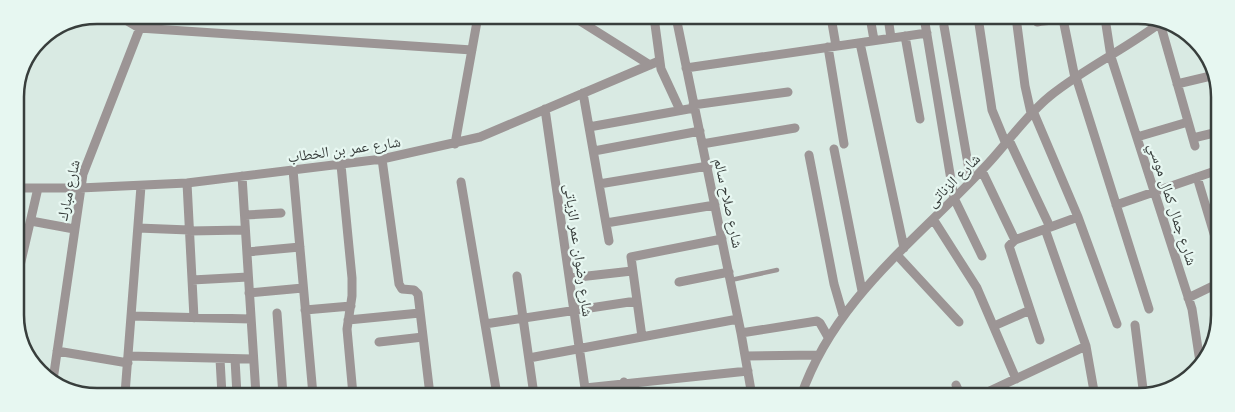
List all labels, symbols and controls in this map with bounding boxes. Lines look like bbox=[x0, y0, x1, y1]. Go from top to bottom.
street label: شارع عمر بن الخطاب bbox=[286, 132, 402, 167]
street label: شارع جمال كمال موسي bbox=[1142, 140, 1202, 269]
street label: شارع الزناتى bbox=[922, 149, 985, 212]
street label: شارع صلاح سالم bbox=[709, 156, 748, 250]
street label: شارع مبارك bbox=[52, 158, 85, 222]
street label: شارع رضوان عمر الزياتى bbox=[559, 182, 598, 318]

